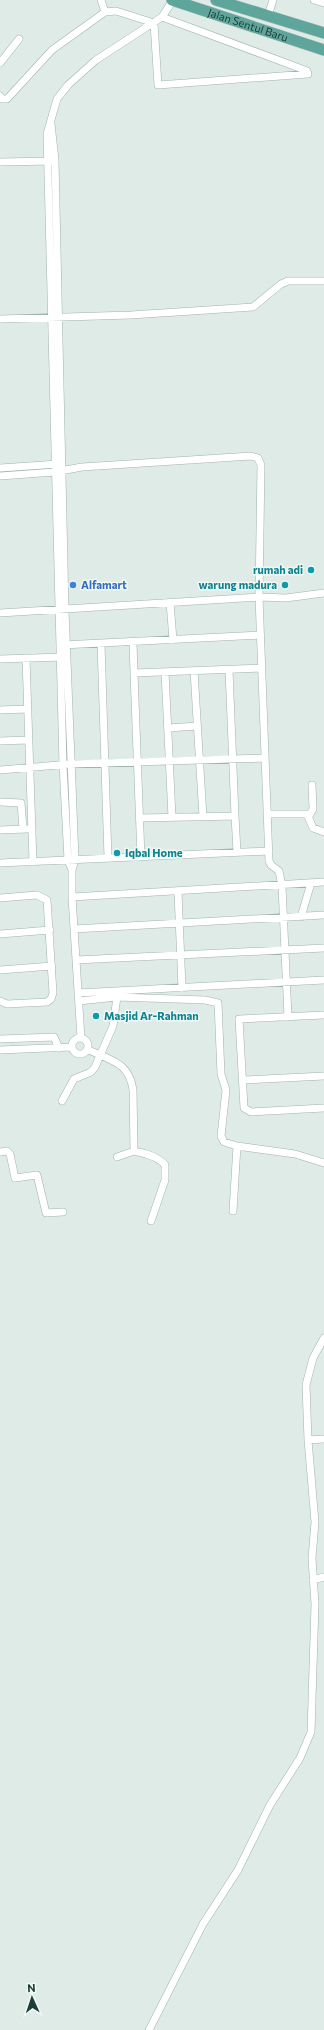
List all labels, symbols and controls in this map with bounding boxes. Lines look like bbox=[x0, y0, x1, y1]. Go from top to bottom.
street label: Jalan Sentul Baru bbox=[206, 5, 290, 44]
place label: rumah adi bbox=[253, 563, 303, 576]
marker: rumah adi bbox=[306, 565, 316, 575]
place label: Alfamart bbox=[81, 578, 127, 591]
place label: warung madura bbox=[199, 578, 277, 591]
marker: Alfamart bbox=[68, 580, 78, 590]
marker: warung madura bbox=[280, 580, 290, 590]
place label: Iqbal Home bbox=[125, 846, 183, 859]
marker: Iqbal Home bbox=[112, 848, 122, 858]
place label: Masjid Ar-Rahman bbox=[104, 1009, 199, 1022]
marker: Masjid Ar-Rahman bbox=[91, 1011, 101, 1021]
north arrow bbox=[12, 1978, 52, 2018]
text: N bbox=[27, 1981, 36, 1994]

